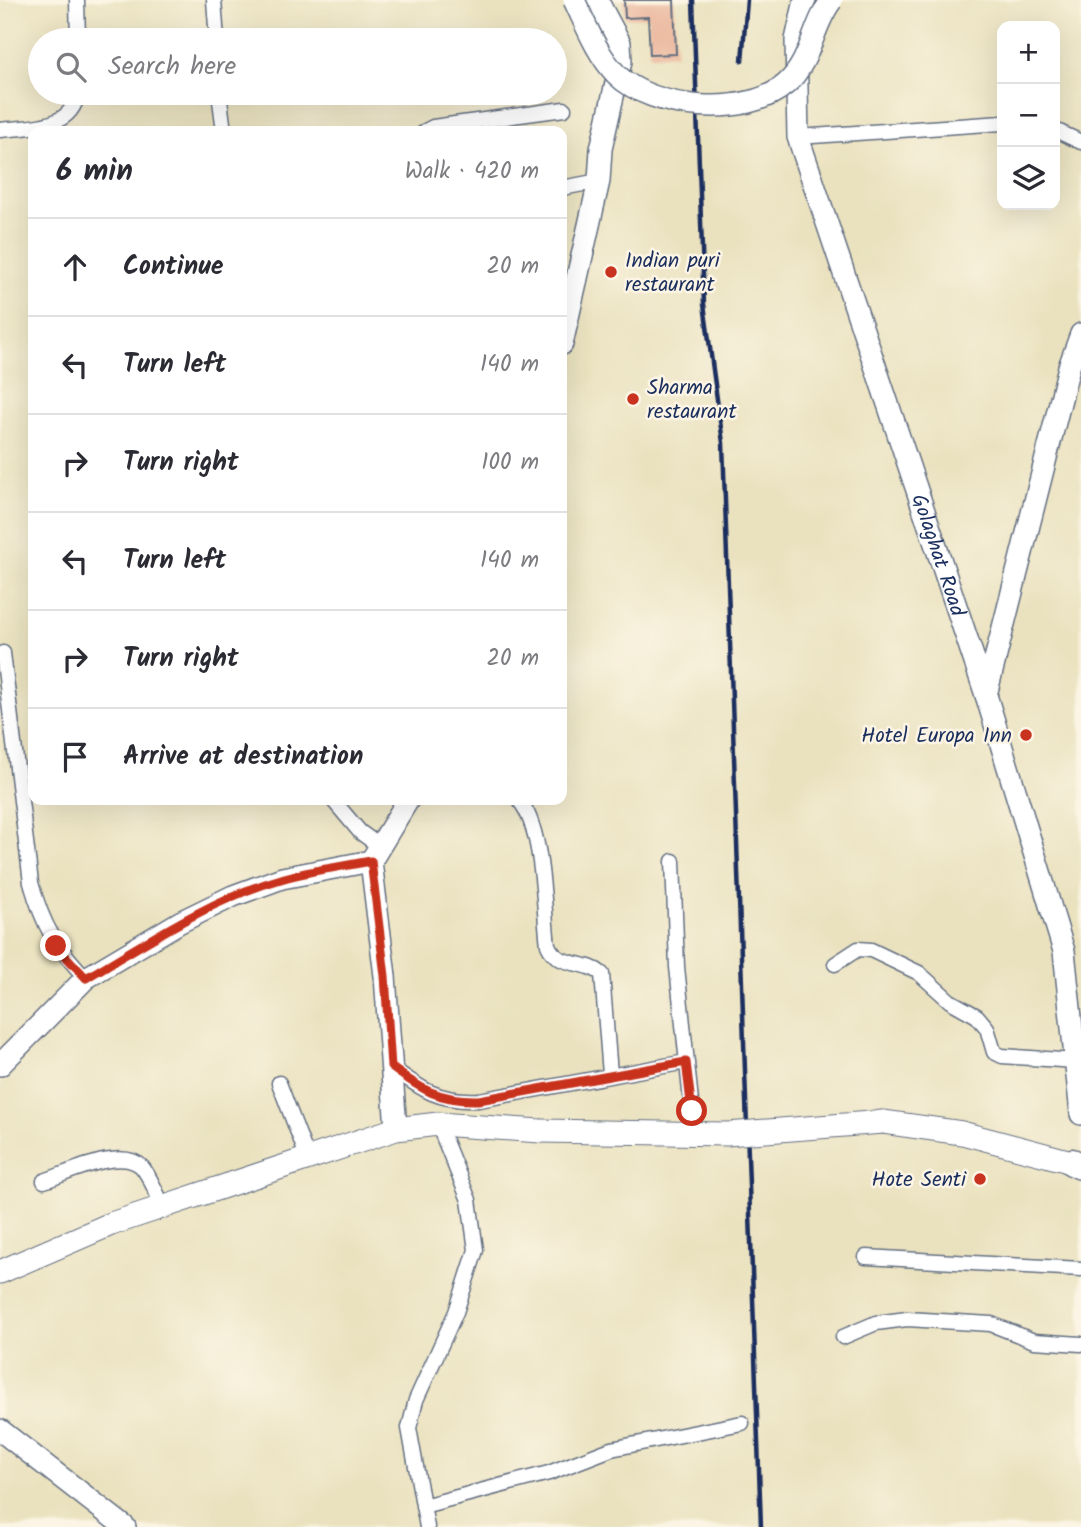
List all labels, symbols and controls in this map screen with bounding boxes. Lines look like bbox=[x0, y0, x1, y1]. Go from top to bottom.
map controls bbox=[997, 21, 1060, 210]
button: + bbox=[997, 21, 1060, 84]
search box bbox=[28, 28, 567, 105]
text: Search here bbox=[108, 46, 236, 88]
icon: search bbox=[52, 48, 90, 86]
button: − bbox=[997, 84, 1060, 147]
button: layers bbox=[997, 147, 1060, 210]
text: 6 min bbox=[56, 148, 133, 196]
text: Walk · 420 m bbox=[405, 154, 539, 190]
place label: Indian puri restaurant bbox=[625, 245, 721, 302]
text: Continue bbox=[123, 246, 224, 288]
icon: ahead bbox=[56, 248, 94, 286]
text: 20 m bbox=[487, 249, 539, 285]
marker: Indian puri restaurant bbox=[603, 264, 619, 280]
text: Turn left bbox=[123, 344, 226, 386]
icon: left bbox=[56, 346, 94, 384]
text: 140 m bbox=[480, 347, 539, 383]
place label: Sharma restaurant bbox=[647, 372, 737, 429]
marker: Sharma restaurant bbox=[625, 391, 641, 407]
text: Turn right bbox=[123, 442, 239, 484]
icon: right bbox=[56, 444, 94, 482]
text: 100 m bbox=[481, 445, 539, 481]
street label: Golaghat Road bbox=[901, 490, 973, 621]
text: Turn left bbox=[123, 540, 226, 582]
icon: left bbox=[56, 542, 94, 580]
text: 140 m bbox=[480, 543, 539, 579]
text: Turn right bbox=[123, 638, 239, 680]
icon: right bbox=[56, 640, 94, 678]
text: 20 m bbox=[487, 641, 539, 677]
place label: Hotel Europa Inn bbox=[861, 720, 1012, 753]
marker: Hotel Europa Inn bbox=[1018, 727, 1034, 743]
text: Arrive at destination bbox=[123, 736, 363, 778]
icon: arrive bbox=[56, 738, 94, 776]
route end bbox=[40, 930, 71, 961]
route start bbox=[676, 1095, 707, 1126]
place label: Hote Senti bbox=[872, 1164, 967, 1197]
marker: Hote Senti bbox=[972, 1171, 988, 1187]

